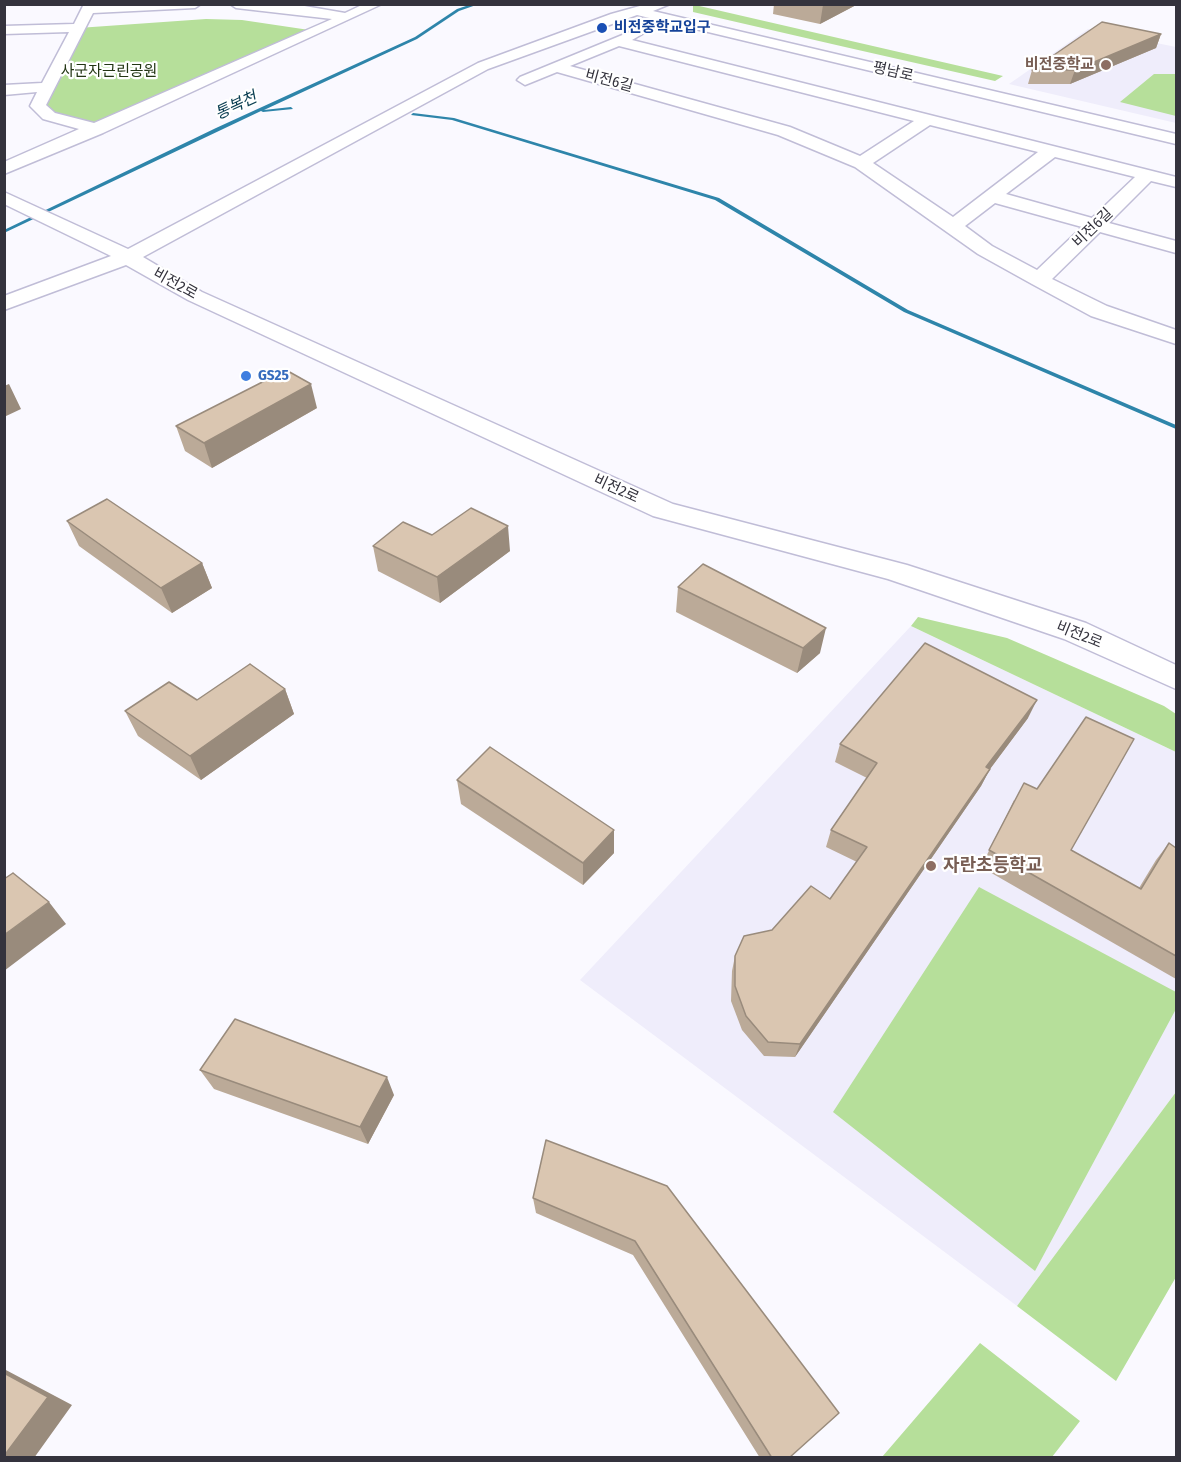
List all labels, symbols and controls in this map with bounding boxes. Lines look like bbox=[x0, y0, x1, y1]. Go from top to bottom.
place label: 비전중학교입구 bbox=[614, 19, 711, 37]
marker: 비전중학교입구 bbox=[595, 21, 609, 35]
place label: 비전중학교 bbox=[1025, 56, 1094, 74]
marker: 비전중학교 bbox=[1099, 58, 1113, 72]
street label: 평남로 bbox=[871, 59, 915, 85]
park label: 사군자근린공원 bbox=[61, 63, 157, 81]
street label: 비전6길 bbox=[583, 66, 635, 96]
water label: 통복천 bbox=[212, 88, 260, 124]
street label: 비전6길 bbox=[1069, 205, 1117, 251]
street label: 비전2로 bbox=[150, 264, 200, 304]
place label: GS25 bbox=[258, 367, 289, 385]
marker: GS25 bbox=[239, 369, 253, 383]
street label: 비전2로 bbox=[590, 471, 642, 507]
street label: 비전2로 bbox=[1053, 618, 1105, 652]
place label: 자란초등학교 bbox=[943, 855, 1042, 877]
marker: 자란초등학교 bbox=[924, 859, 938, 873]

